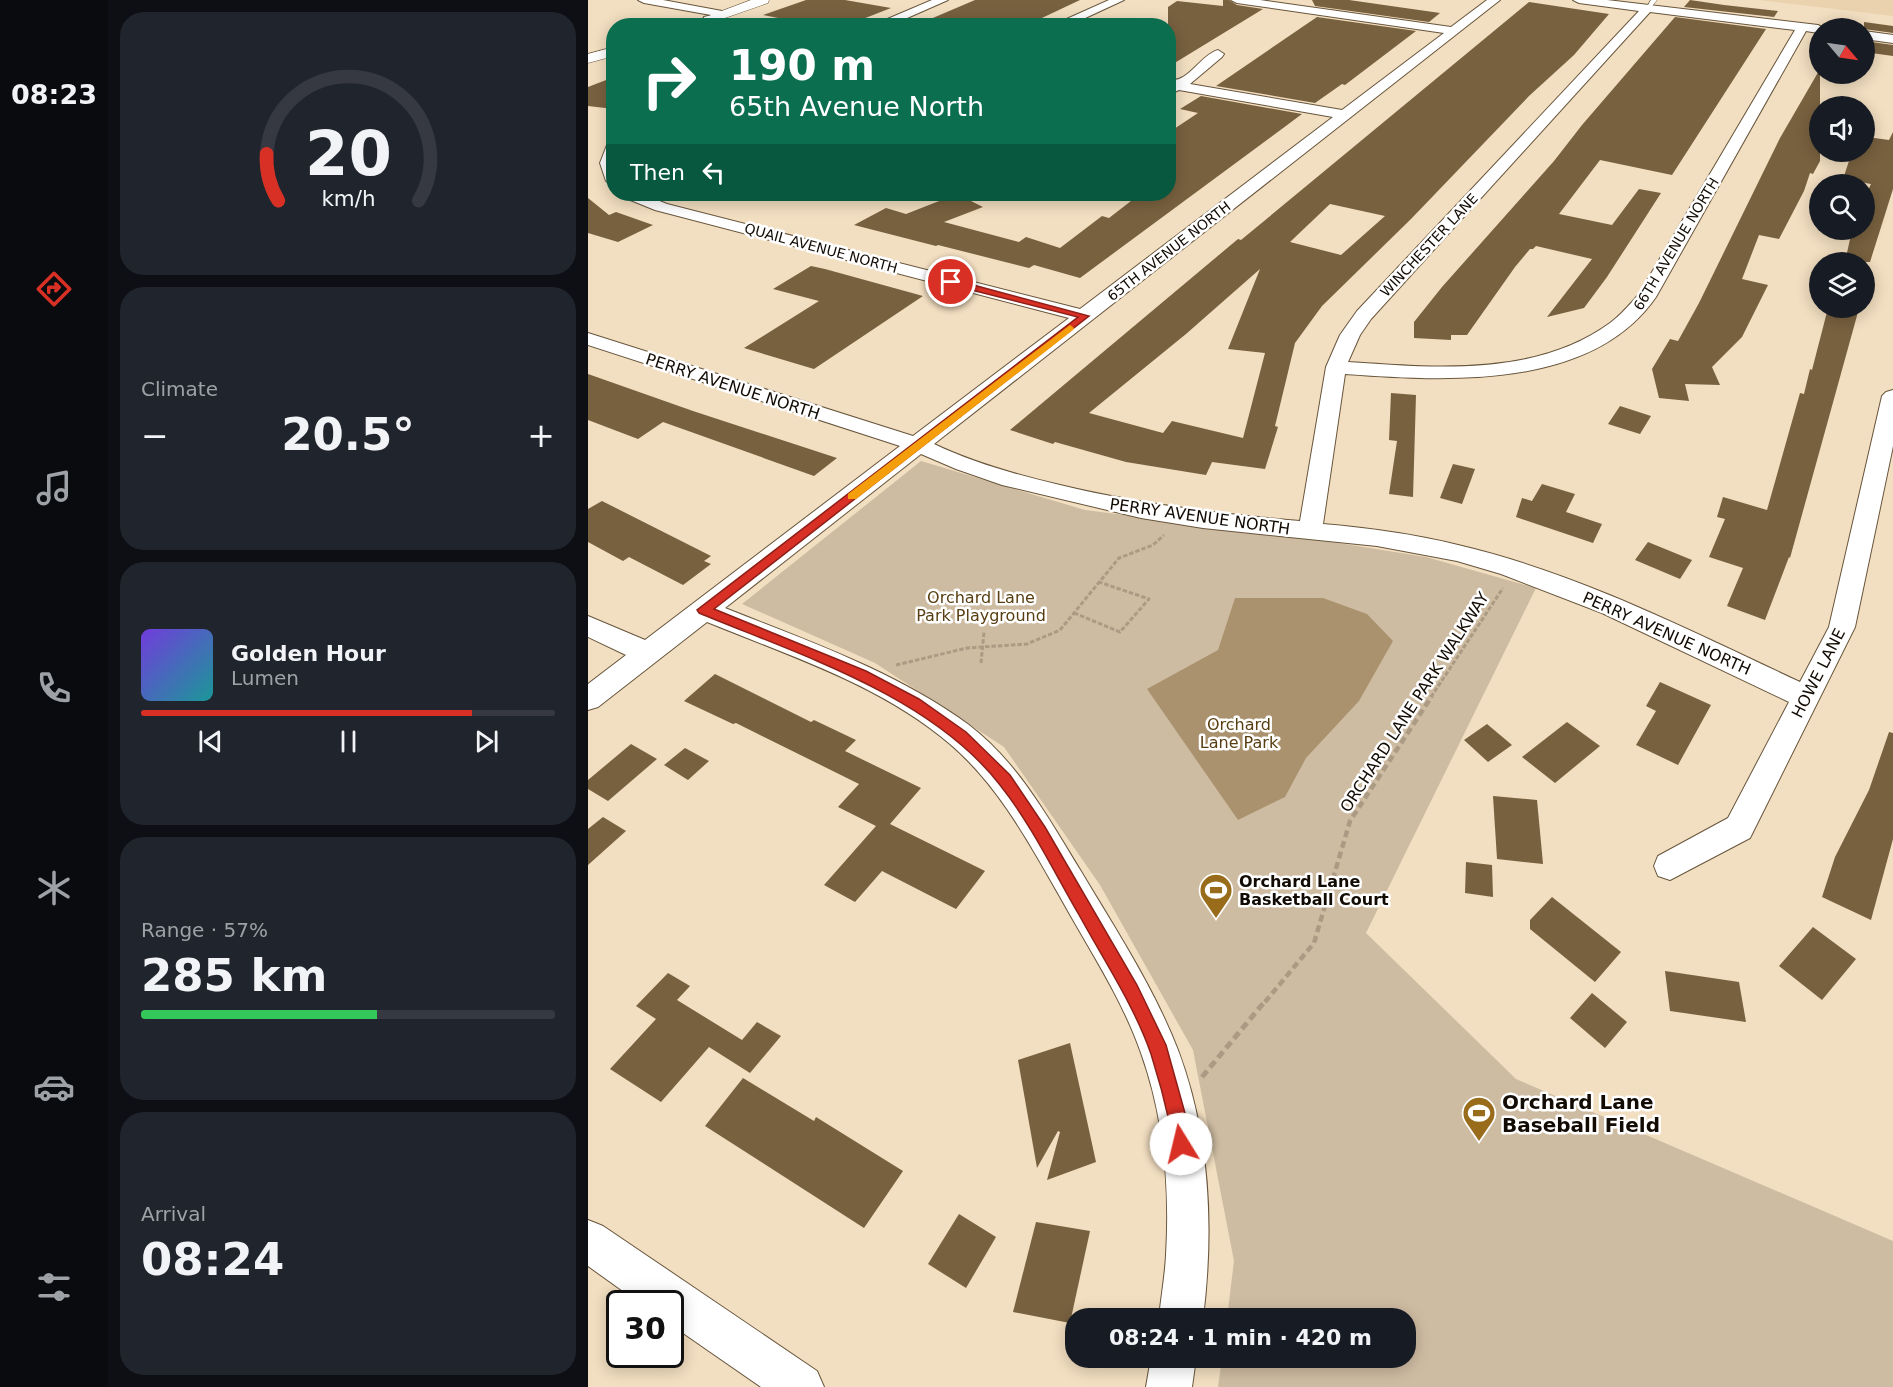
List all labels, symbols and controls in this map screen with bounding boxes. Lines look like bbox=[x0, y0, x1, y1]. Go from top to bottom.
north arrow bbox=[1809, 18, 1875, 84]
map controls bbox=[1809, 18, 1875, 318]
text: 190 m bbox=[729, 41, 875, 90]
icon: right bbox=[630, 42, 708, 120]
text: 08:23 bbox=[11, 79, 97, 110]
text: 65th Avenue North bbox=[729, 91, 984, 122]
button: sound bbox=[1809, 96, 1875, 162]
text: 20 bbox=[305, 117, 391, 190]
icon: left bbox=[697, 156, 730, 189]
text: Then bbox=[630, 160, 685, 185]
button: search bbox=[1809, 174, 1875, 240]
street label: 66TH AVENUE NORTH bbox=[1630, 175, 1722, 313]
text: km/h bbox=[321, 186, 375, 211]
street label: WINCHESTER LANE bbox=[1377, 190, 1481, 300]
street label: 65TH AVENUE NORTH bbox=[1104, 198, 1234, 304]
street label: QUAIL AVENUE NORTH bbox=[743, 220, 899, 276]
button: layers bbox=[1809, 252, 1875, 318]
pin bbox=[925, 256, 976, 307]
icon: arrive bbox=[934, 265, 967, 298]
icon: directions bbox=[33, 268, 75, 310]
street label: PERRY AVENUE NORTH bbox=[643, 349, 822, 424]
text: Climate bbox=[141, 377, 218, 401]
text: 20.5° bbox=[281, 408, 415, 461]
text: − bbox=[141, 416, 169, 455]
text: + bbox=[527, 416, 555, 455]
icon: music bbox=[33, 467, 75, 509]
street label: PERRY AVENUE NORTH bbox=[1108, 494, 1291, 539]
park label: Orchard Lane Park Playground bbox=[916, 588, 1046, 625]
street label: PERRY AVENUE NORTH bbox=[1580, 588, 1754, 679]
street label: ORCHARD LANE PARK WALKWAY bbox=[1336, 589, 1493, 816]
street label: HOWE LANE bbox=[1788, 625, 1849, 721]
text: Golden Hour bbox=[231, 641, 386, 666]
text: Lumen bbox=[231, 666, 299, 690]
icon: phone bbox=[33, 667, 75, 709]
park label: Orchard Lane Park bbox=[1200, 715, 1279, 752]
icon: previous bbox=[194, 725, 227, 758]
icon: pause bbox=[332, 725, 365, 758]
icon: next bbox=[470, 725, 503, 758]
icon: climate bbox=[33, 867, 75, 909]
sports icon: Orchard Lane Basketball Court bbox=[1198, 872, 1234, 919]
place label: Orchard Lane Basketball Court bbox=[1239, 872, 1389, 909]
text: Range · 57% bbox=[141, 918, 268, 942]
text: 285 km bbox=[141, 949, 327, 1002]
icon: car bbox=[33, 1066, 75, 1108]
place label: Orchard Lane Baseball Field bbox=[1502, 1090, 1660, 1137]
sports icon: Orchard Lane Baseball Field bbox=[1461, 1095, 1497, 1142]
position arrow bbox=[1149, 1112, 1213, 1176]
text: Arrival bbox=[141, 1202, 206, 1226]
text: 08:24 bbox=[141, 1233, 284, 1286]
icon: filters bbox=[33, 1266, 75, 1308]
speed limit sign: 30 bbox=[606, 1290, 684, 1368]
text: 08:24 · 1 min · 420 m bbox=[1109, 1325, 1372, 1350]

